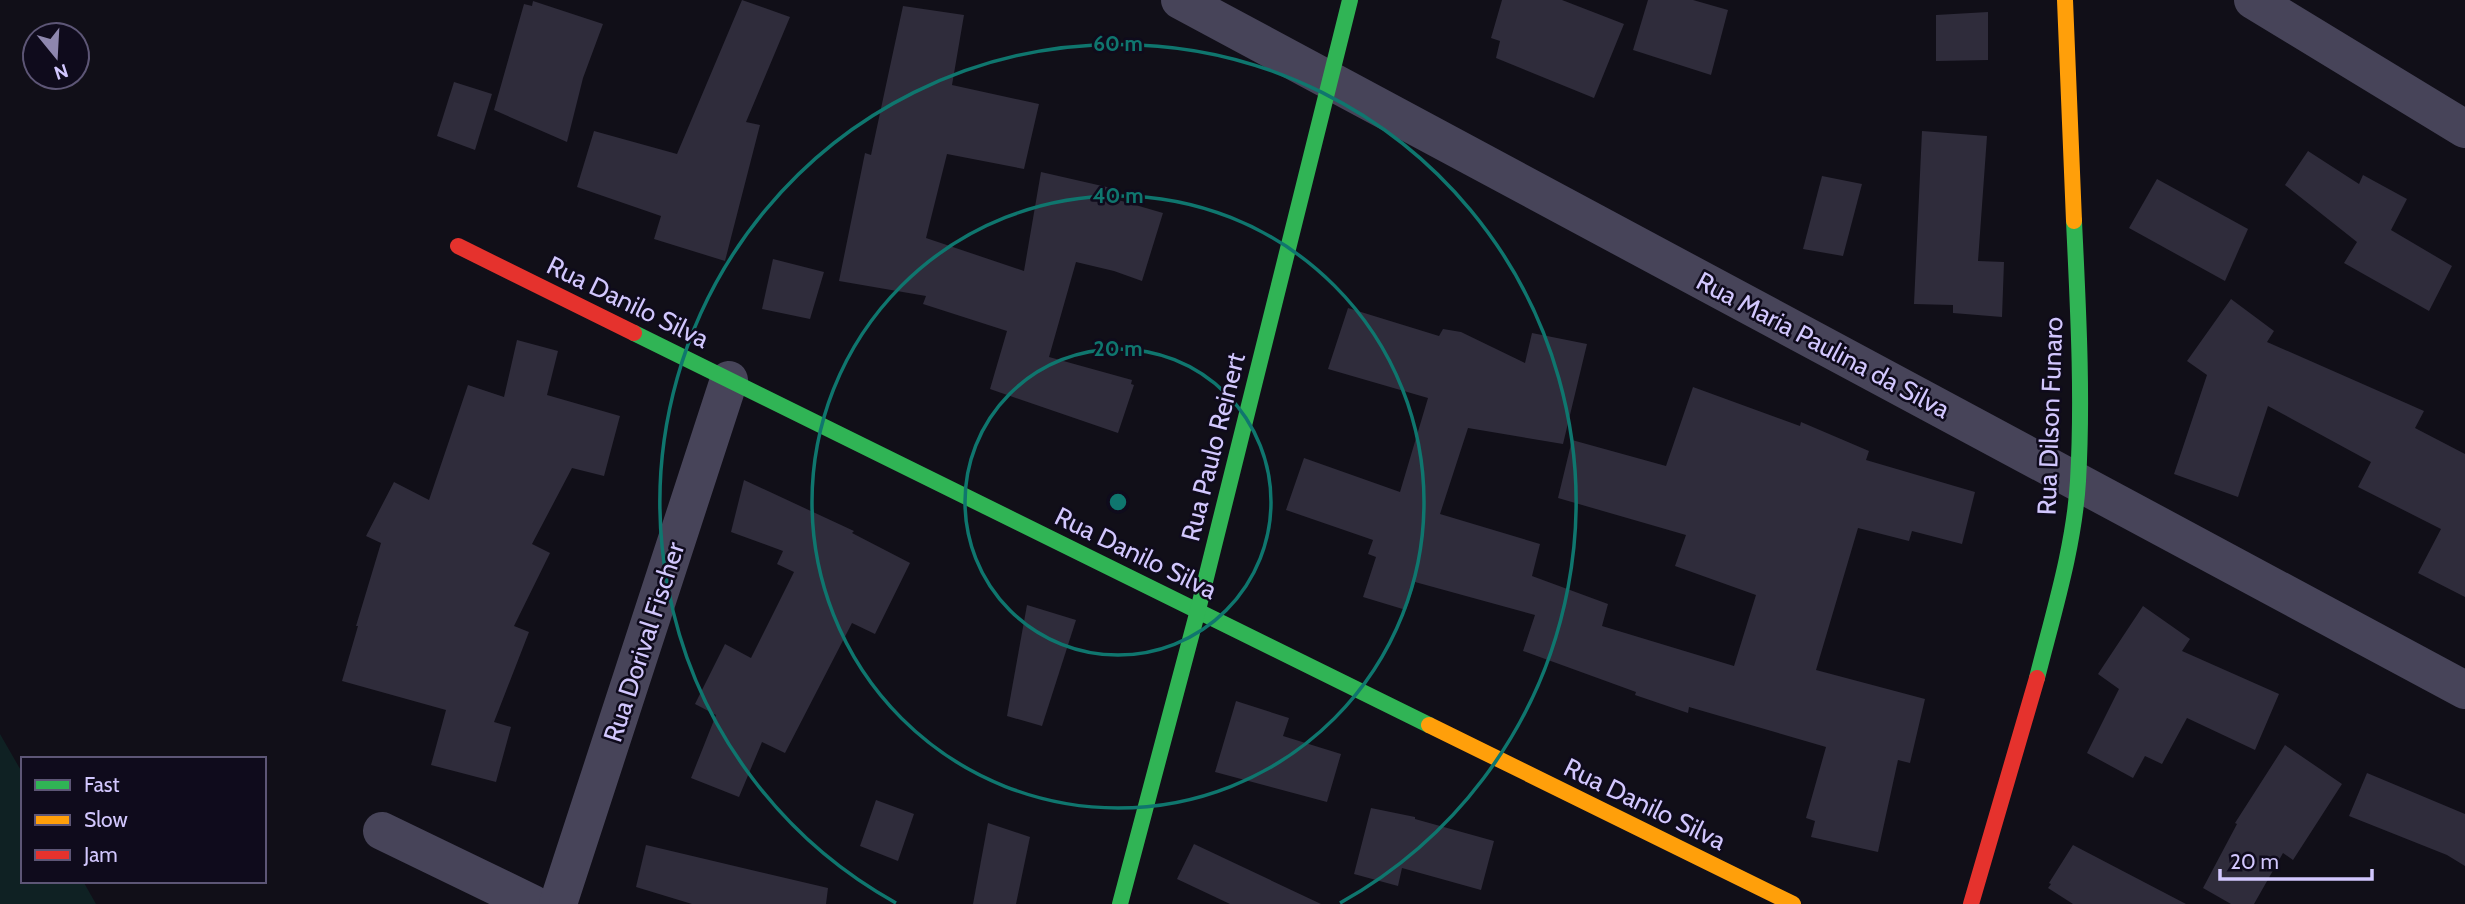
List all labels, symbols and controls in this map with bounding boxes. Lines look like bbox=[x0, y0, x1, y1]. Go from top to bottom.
north arrow bbox=[21, 21, 91, 91]
text: 60 m bbox=[1093, 31, 1143, 56]
text: N bbox=[51, 59, 71, 85]
text: 40 m bbox=[1093, 183, 1143, 208]
street label: Rua Danilo Silva bbox=[542, 249, 715, 355]
street label: Rua Maria Paulina da Silva bbox=[1691, 265, 1956, 426]
street label: Rua Dilson Funaro bbox=[2031, 316, 2069, 516]
text: 20 m bbox=[1094, 336, 1142, 361]
street label: Rua Paulo Reinert bbox=[1174, 349, 1252, 544]
centre of rings bbox=[1106, 490, 1130, 514]
street label: Rua Danilo Silva bbox=[1050, 500, 1223, 606]
street label: Rua Dorival Fischer bbox=[597, 537, 692, 746]
street label: Rua Danilo Silva bbox=[1559, 751, 1732, 857]
legend bbox=[21, 757, 266, 883]
text: Fast bbox=[84, 772, 120, 797]
text: Slow bbox=[84, 807, 128, 832]
scale bar bbox=[2220, 838, 2372, 882]
text: Jam bbox=[83, 842, 118, 867]
text: 20 m bbox=[2230, 849, 2279, 874]

